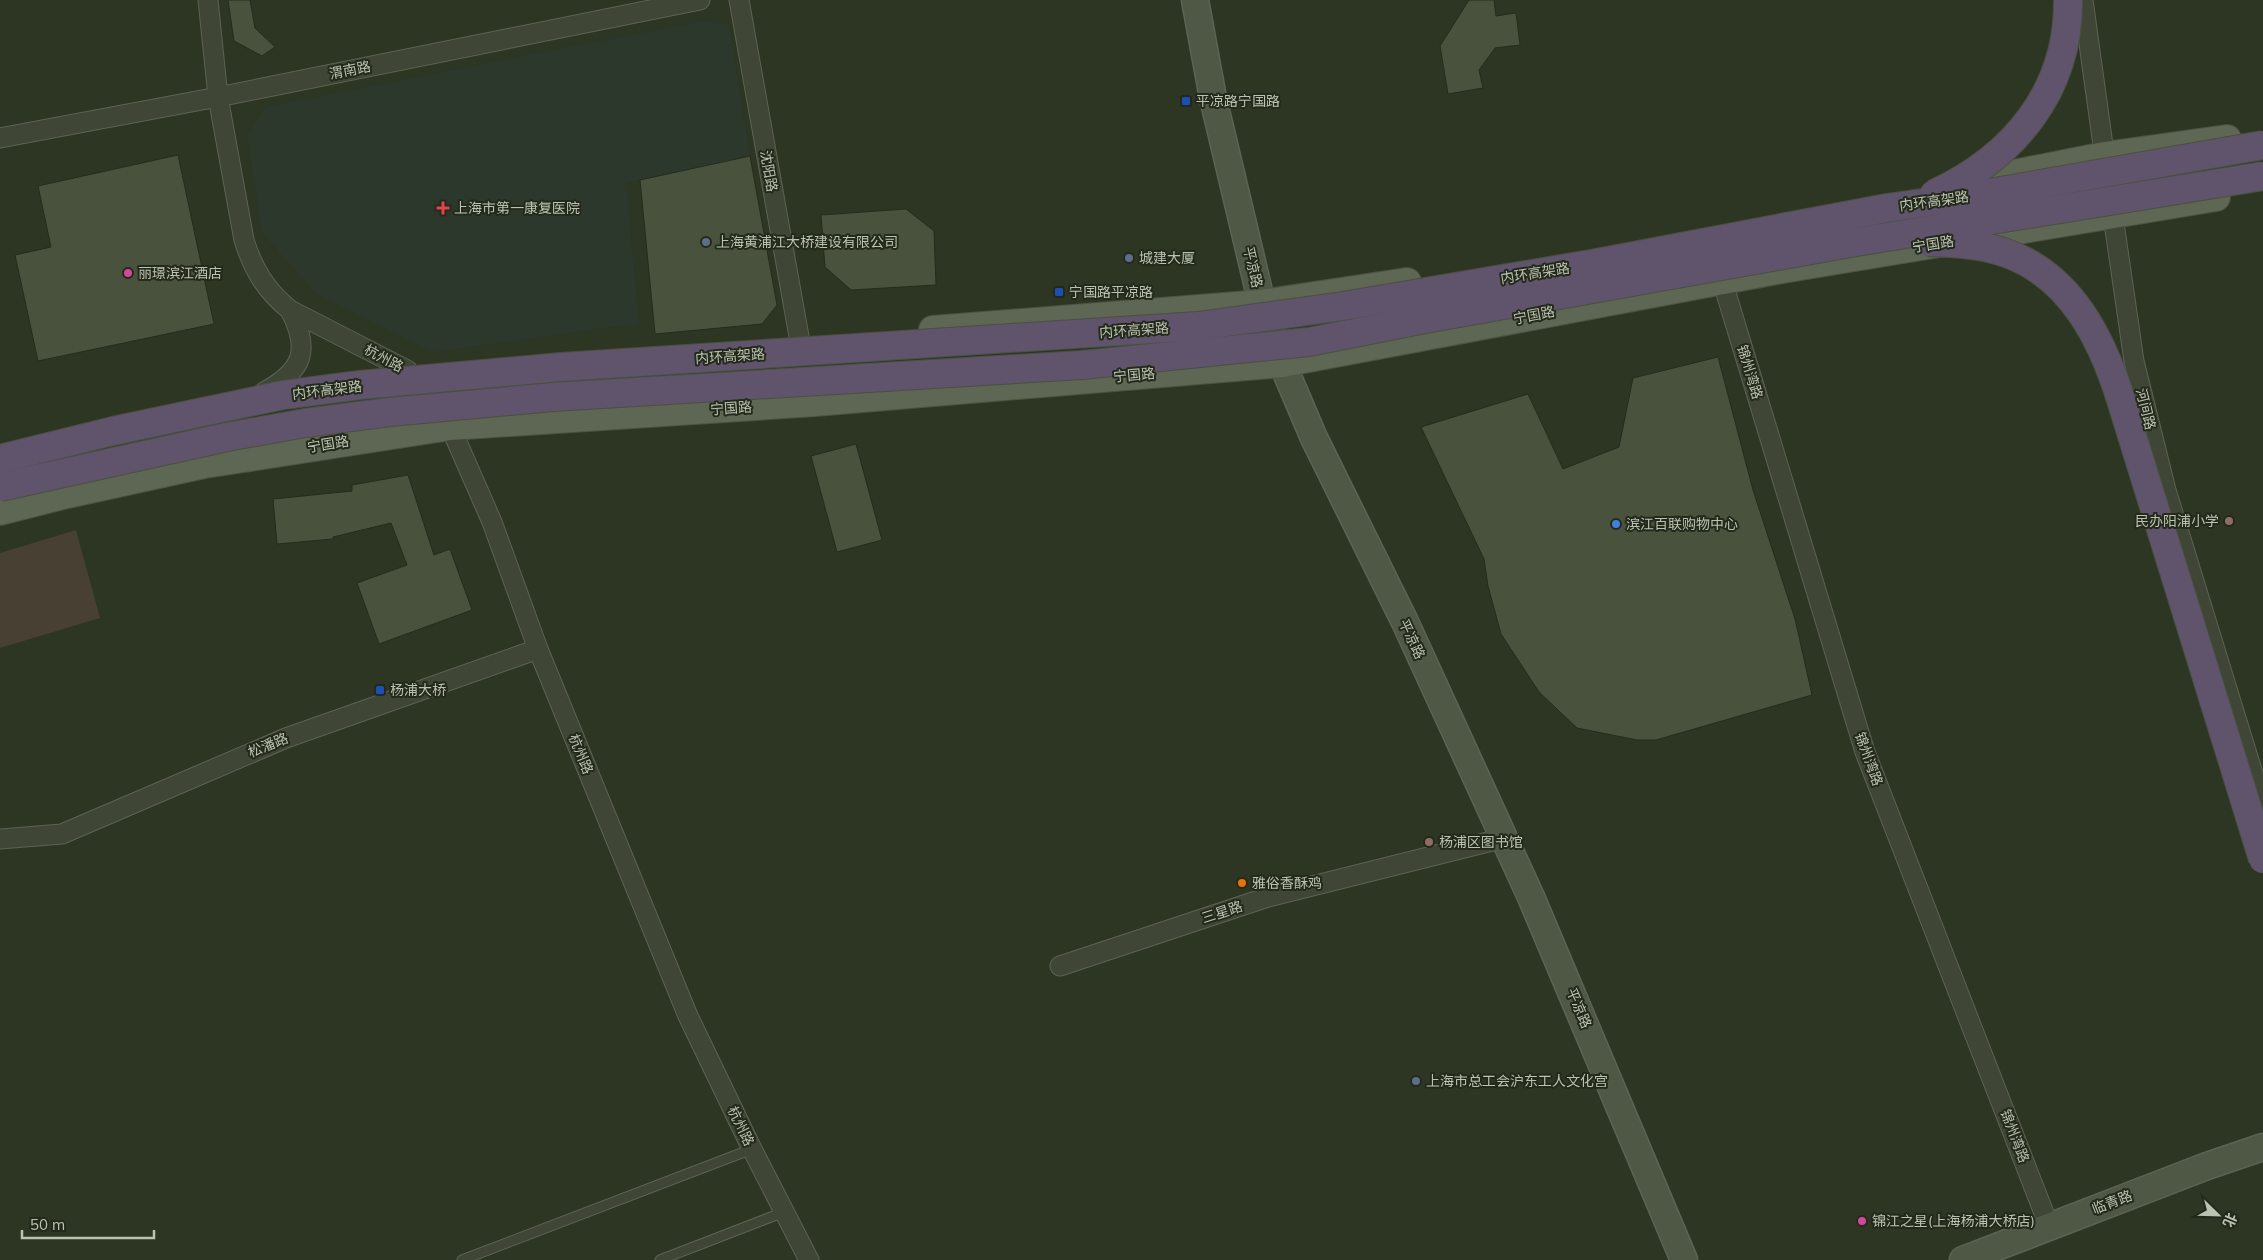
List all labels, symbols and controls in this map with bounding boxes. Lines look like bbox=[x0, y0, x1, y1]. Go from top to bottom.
street label: 渭南路 bbox=[328, 57, 372, 83]
place label: 平凉路宁国路 bbox=[1196, 92, 1280, 110]
marker: 平凉路宁国路 bbox=[1180, 95, 1192, 107]
street label: 沈阳路 bbox=[756, 149, 782, 193]
street label: 内环高架路 bbox=[1898, 187, 1970, 215]
place label: 上海市第一康复医院 bbox=[454, 199, 580, 217]
marker: 上海市第一康复医院 bbox=[436, 201, 450, 215]
street label: 宁国路 bbox=[1911, 232, 1955, 256]
place label: 上海黄浦江大桥建设有限公司 bbox=[716, 233, 898, 251]
marker: 上海黄浦江大桥建设有限公司 bbox=[700, 236, 712, 248]
street label: 平凉路 bbox=[1240, 245, 1266, 289]
place label: 城建大厦 bbox=[1139, 249, 1195, 267]
marker: 城建大厦 bbox=[1123, 252, 1135, 264]
street label: 内环高架路 bbox=[1499, 259, 1571, 287]
place label: 丽璟滨江酒店 bbox=[138, 264, 222, 282]
marker: 丽璟滨江酒店 bbox=[122, 267, 134, 279]
place label: 宁国路平凉路 bbox=[1069, 283, 1153, 301]
marker: 宁国路平凉路 bbox=[1053, 286, 1065, 298]
street label: 宁国路 bbox=[1512, 302, 1556, 328]
street label: 内环高架路 bbox=[1098, 319, 1170, 341]
street label: 杭州路 bbox=[361, 340, 407, 376]
street label: 锦州湾路 bbox=[1733, 343, 1767, 401]
street label: 内环高架路 bbox=[694, 345, 766, 367]
street label: 宁国路 bbox=[1112, 364, 1156, 386]
street label: 内环高架路 bbox=[291, 377, 363, 403]
street label: 河间路 bbox=[2132, 386, 2160, 432]
street label: 宁国路 bbox=[709, 398, 753, 418]
street label: 宁国路 bbox=[306, 432, 350, 456]
place label: 民办阳浦小学 bbox=[2135, 512, 2219, 530]
place label: 滨江百联购物中心 bbox=[1626, 515, 1738, 533]
marker: 民办阳浦小学 bbox=[2223, 515, 2235, 527]
marker: 滨江百联购物中心 bbox=[1610, 518, 1622, 530]
street label: 平凉路 bbox=[1395, 616, 1429, 662]
place label: 杨浦大桥 bbox=[390, 681, 446, 699]
marker: 杨浦大桥 bbox=[374, 684, 386, 696]
street label: 松潘路 bbox=[245, 729, 291, 761]
street label: 锦州湾路 bbox=[1851, 730, 1887, 788]
street label: 杭州路 bbox=[565, 731, 597, 777]
place label: 杨浦区图书馆 bbox=[1439, 833, 1523, 851]
marker: 杨浦区图书馆 bbox=[1423, 836, 1435, 848]
place label: 雅俗香酥鸡 bbox=[1252, 874, 1322, 892]
marker: 雅俗香酥鸡 bbox=[1236, 877, 1248, 889]
street label: 三星路 bbox=[1199, 897, 1245, 927]
street label: 平凉路 bbox=[1563, 985, 1595, 1031]
place label: 上海市总工会沪东工人文化宫 bbox=[1426, 1072, 1608, 1090]
marker: 上海市总工会沪东工人文化宫 bbox=[1410, 1075, 1422, 1087]
street label: 杭州路 bbox=[724, 1103, 758, 1149]
street label: 锦州湾路 bbox=[1997, 1107, 2033, 1165]
street label: 临青路 bbox=[2089, 1186, 2135, 1218]
north arrow bbox=[2193, 1190, 2243, 1240]
scale bar bbox=[22, 1208, 155, 1240]
text: 北 bbox=[2219, 1210, 2241, 1230]
place label: 锦江之星(上海杨浦大桥店) bbox=[1872, 1212, 2035, 1230]
text: 50 m bbox=[30, 1215, 65, 1234]
marker: 锦江之星(上海杨浦大桥店) bbox=[1856, 1215, 1868, 1227]

